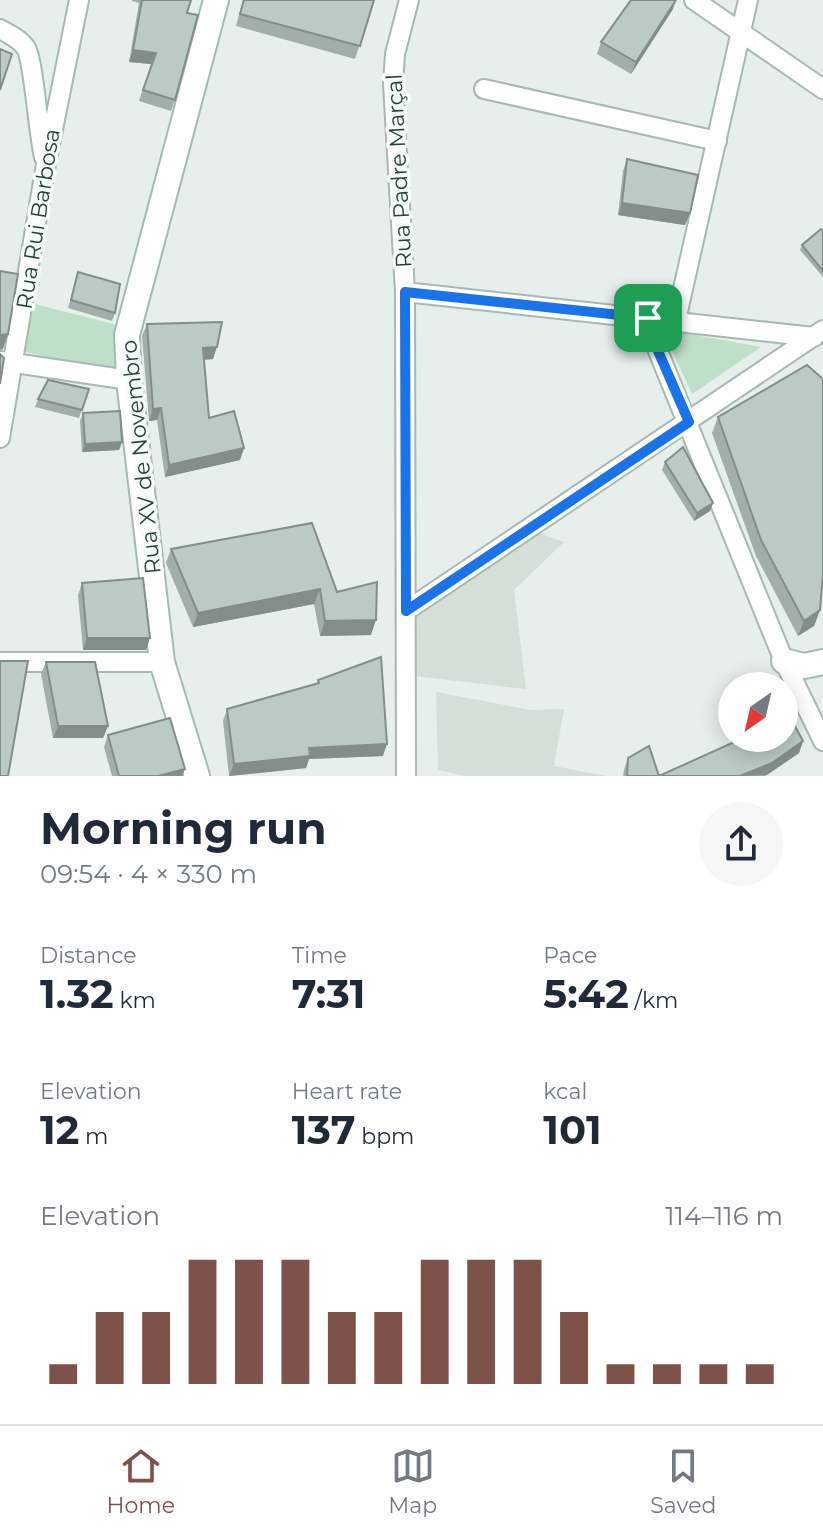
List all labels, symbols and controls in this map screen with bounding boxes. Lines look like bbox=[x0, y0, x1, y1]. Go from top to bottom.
street label: Rua Padre Marçal bbox=[380, 73, 418, 269]
street label: Rua Rui Barbosa bbox=[10, 127, 66, 311]
pin bbox=[614, 284, 682, 352]
icon: arrive bbox=[626, 296, 670, 340]
street label: Rua XV de Novembro bbox=[115, 339, 167, 575]
north arrow bbox=[718, 672, 798, 752]
map controls bbox=[718, 672, 798, 752]
text: Morning run bbox=[40, 801, 327, 855]
button: share bbox=[699, 802, 783, 886]
text: 09:54 · 4 × 330 m bbox=[40, 858, 257, 890]
text: Distance bbox=[40, 942, 137, 969]
text: Time bbox=[292, 942, 347, 969]
text: Pace bbox=[543, 942, 597, 969]
text: 1.32 bbox=[40, 969, 114, 1018]
text: 7:31 bbox=[292, 969, 366, 1018]
text: 5:42 bbox=[543, 969, 629, 1018]
text: km bbox=[114, 987, 156, 1014]
text: /km bbox=[629, 987, 678, 1014]
text: Elevation bbox=[40, 1078, 142, 1105]
text: Heart rate bbox=[292, 1078, 402, 1105]
text: kcal bbox=[543, 1078, 587, 1105]
text: 12 bbox=[40, 1105, 79, 1154]
text: 137 bbox=[292, 1105, 355, 1154]
text: 101 bbox=[543, 1105, 602, 1154]
text: m bbox=[79, 1123, 108, 1150]
text: bpm bbox=[355, 1123, 414, 1150]
text: Elevation bbox=[40, 1200, 160, 1232]
text: 114–116 m bbox=[665, 1200, 783, 1232]
tab: Home bbox=[107, 1444, 175, 1519]
tab: Map bbox=[388, 1444, 437, 1519]
tab: Saved bbox=[650, 1444, 716, 1519]

